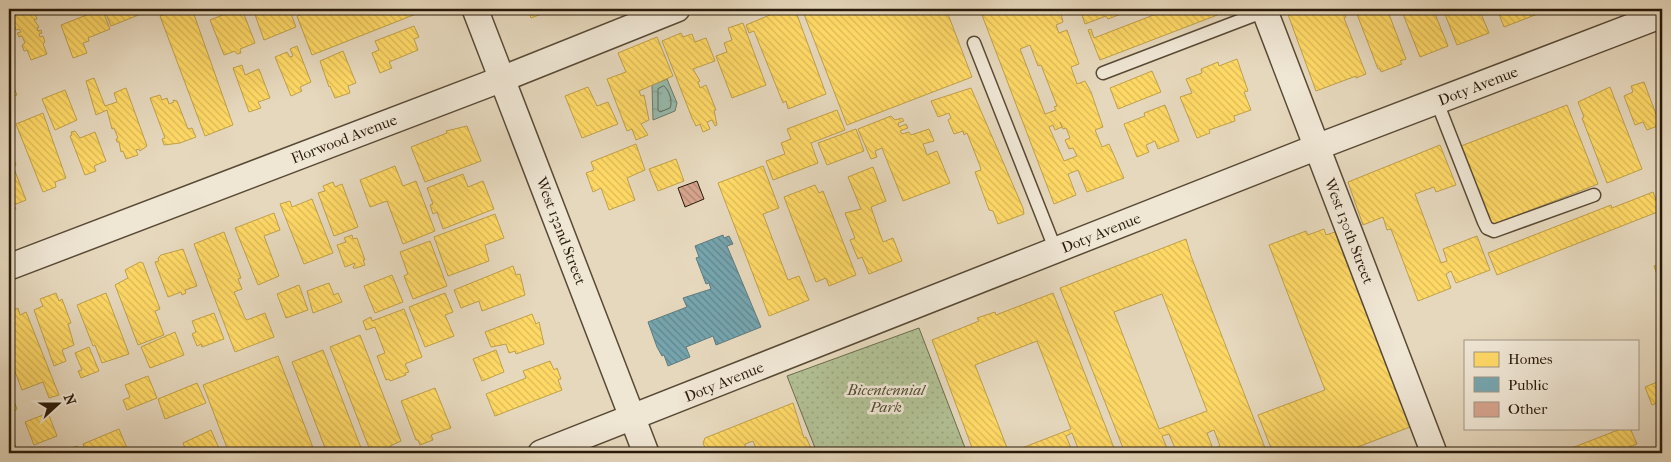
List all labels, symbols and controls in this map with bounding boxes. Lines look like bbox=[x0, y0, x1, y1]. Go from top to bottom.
street label: Doty Avenue bbox=[1436, 62, 1521, 109]
street label: Florwood Avenue bbox=[288, 110, 400, 167]
street label: West 132nd Street bbox=[532, 174, 590, 288]
street label: West 130th Street bbox=[1320, 175, 1378, 287]
street label: Doty Avenue bbox=[1059, 209, 1144, 257]
legend bbox=[1464, 340, 1638, 430]
text: Homes bbox=[1508, 350, 1553, 368]
street label: Doty Avenue bbox=[682, 358, 767, 406]
text: Public bbox=[1508, 376, 1549, 394]
north arrow bbox=[32, 380, 82, 430]
park label: Bicentennial Park bbox=[846, 381, 927, 416]
text: N bbox=[60, 392, 80, 408]
text: Other bbox=[1508, 400, 1548, 418]

